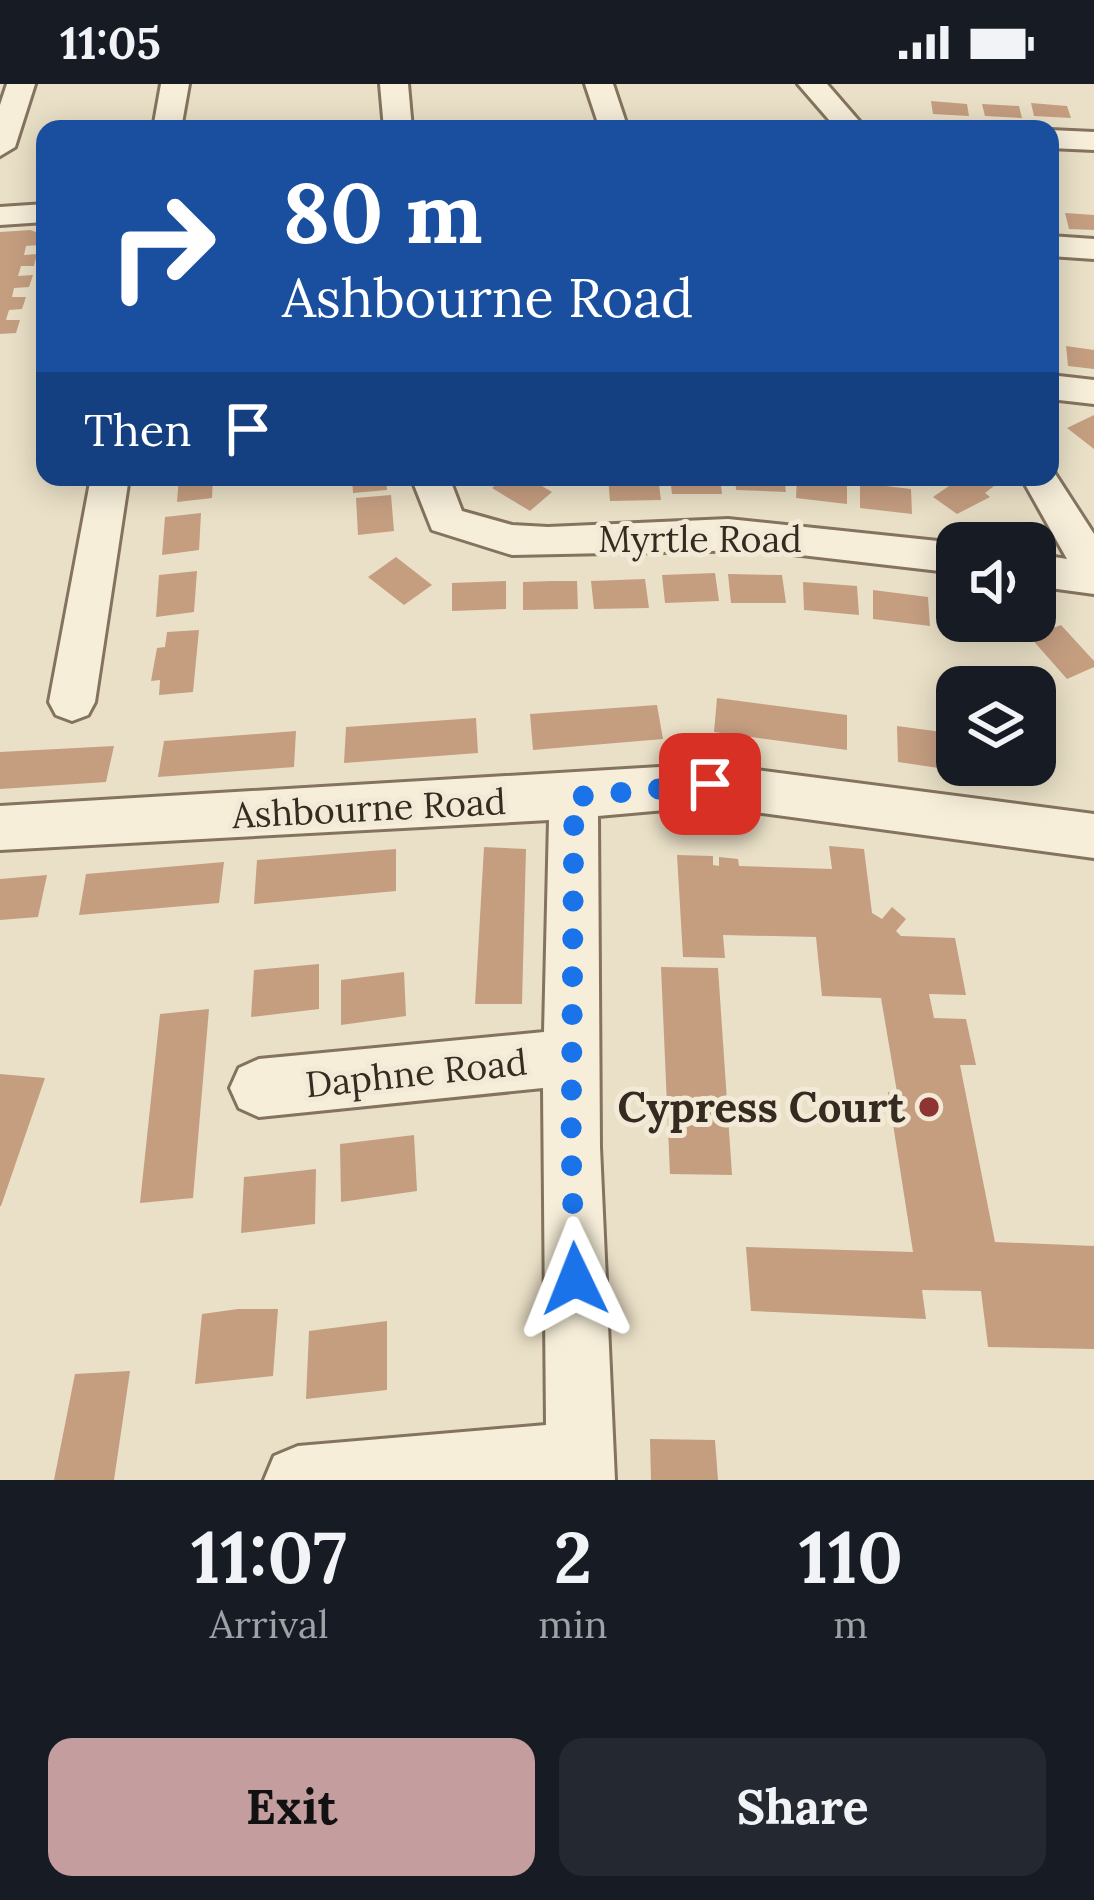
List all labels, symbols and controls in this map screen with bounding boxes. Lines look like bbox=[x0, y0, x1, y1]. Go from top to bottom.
text: 11:05 bbox=[60, 14, 161, 71]
text: 80 m bbox=[282, 158, 483, 266]
icon: right bbox=[84, 168, 240, 324]
text: Ashbourne Road bbox=[282, 263, 693, 332]
icon: arrive bbox=[215, 396, 281, 462]
text: Then bbox=[84, 401, 191, 458]
street label: Myrtle Road bbox=[598, 516, 802, 562]
map controls bbox=[936, 522, 1056, 786]
button: sound bbox=[936, 522, 1056, 642]
button: layers bbox=[936, 666, 1056, 786]
pin bbox=[659, 733, 761, 835]
icon: arrive bbox=[677, 751, 743, 817]
street label: Ashbourne Road bbox=[230, 778, 507, 838]
street label: Daphne Road bbox=[303, 1038, 529, 1108]
place label: Cypress Court bbox=[617, 1080, 906, 1134]
marker: Cypress Court bbox=[916, 1094, 942, 1120]
position arrow bbox=[512, 1216, 638, 1342]
text: 11:07 bbox=[191, 1511, 347, 1603]
text: 2 bbox=[554, 1511, 592, 1603]
text: 110 bbox=[799, 1511, 903, 1603]
text: Arrival bbox=[209, 1599, 329, 1649]
text: min bbox=[538, 1599, 608, 1649]
text: m bbox=[833, 1599, 868, 1649]
button: Exit bbox=[48, 1738, 535, 1876]
button: Share bbox=[559, 1738, 1046, 1876]

